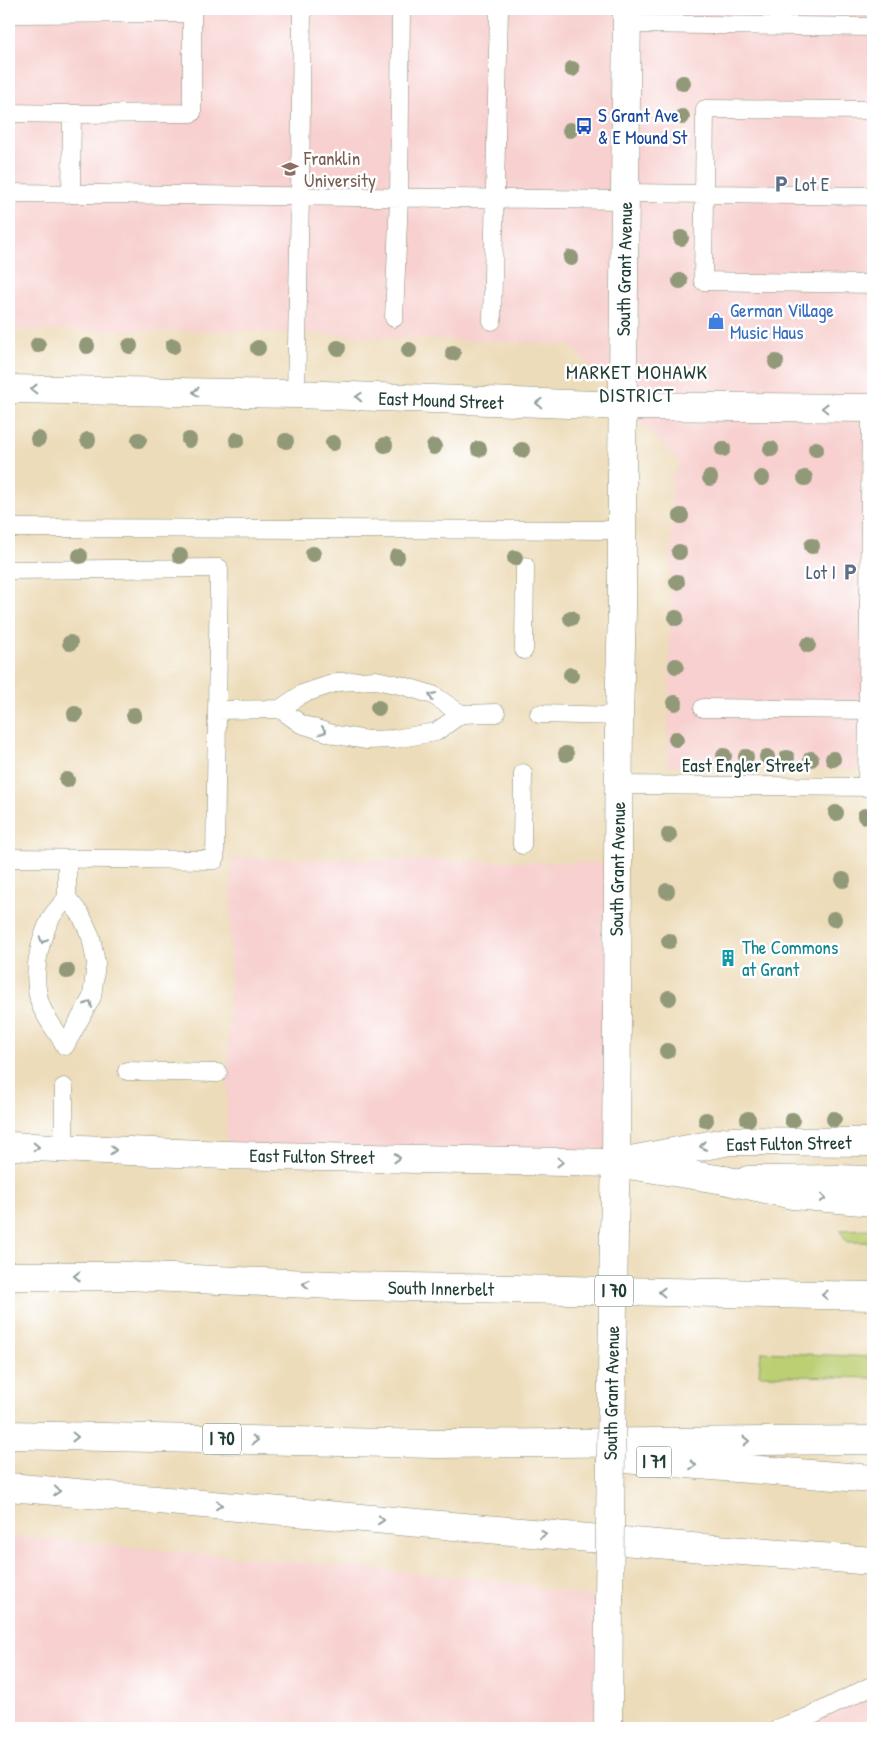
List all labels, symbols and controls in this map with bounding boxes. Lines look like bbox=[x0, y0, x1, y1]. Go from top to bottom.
place label: S Grant Ave & E Mound St bbox=[598, 102, 688, 150]
bus stop icon: S Grant Ave & E Mound St bbox=[574, 116, 594, 136]
place label: Franklin University bbox=[303, 145, 376, 193]
school or university icon: Franklin University bbox=[280, 159, 300, 179]
place label: Lot E bbox=[795, 171, 830, 197]
parking icon: Lot E bbox=[771, 174, 791, 194]
street label: South Grant Avenue bbox=[610, 201, 638, 336]
place label: German Village Music Haus bbox=[730, 297, 834, 345]
shop icon: German Village Music Haus bbox=[706, 311, 726, 331]
district label: MARKET MOHAWK DISTRICT bbox=[566, 358, 708, 408]
one-way arrow bbox=[30, 384, 38, 394]
street label: East Mound Street bbox=[378, 385, 504, 415]
one-way arrow bbox=[192, 387, 200, 398]
one-way arrow bbox=[355, 391, 363, 402]
one-way arrow bbox=[534, 398, 542, 408]
one-way arrow bbox=[820, 403, 828, 413]
place label: Lot I bbox=[806, 559, 836, 585]
parking icon: Lot I bbox=[840, 562, 860, 582]
one-way arrow bbox=[428, 691, 437, 702]
one-way arrow bbox=[319, 725, 327, 735]
street label: East Engler Street bbox=[682, 752, 810, 778]
street label: South Grant Avenue bbox=[603, 801, 631, 936]
place label: The Commons at Grant bbox=[742, 934, 838, 982]
one-way arrow bbox=[39, 935, 49, 943]
building icon: The Commons at Grant bbox=[718, 948, 738, 968]
one-way arrow bbox=[82, 1000, 93, 1009]
street label: East Fulton Street bbox=[726, 1129, 852, 1157]
one-way arrow bbox=[33, 1141, 41, 1152]
one-way arrow bbox=[698, 1141, 707, 1151]
street label: East Fulton Street bbox=[249, 1142, 375, 1170]
one-way arrow bbox=[109, 1144, 117, 1155]
one-way arrow bbox=[394, 1153, 402, 1163]
one-way arrow bbox=[556, 1157, 564, 1167]
one-way arrow bbox=[820, 1192, 828, 1203]
one-way arrow bbox=[73, 1271, 80, 1281]
street label: South Innerbelt bbox=[388, 1274, 495, 1302]
road number: I 70 bbox=[595, 1276, 633, 1306]
one-way arrow bbox=[301, 1279, 309, 1289]
one-way arrow bbox=[658, 1287, 666, 1297]
one-way arrow bbox=[820, 1290, 828, 1300]
street label: South Grant Avenue bbox=[597, 1325, 625, 1460]
road number: I 70 bbox=[203, 1424, 241, 1455]
one-way arrow bbox=[71, 1431, 79, 1442]
one-way arrow bbox=[252, 1435, 259, 1445]
one-way arrow bbox=[742, 1436, 750, 1446]
road number: I 71 bbox=[636, 1446, 672, 1478]
one-way arrow bbox=[689, 1459, 697, 1470]
one-way arrow bbox=[54, 1485, 62, 1496]
one-way arrow bbox=[215, 1499, 223, 1510]
one-way arrow bbox=[377, 1514, 385, 1525]
one-way arrow bbox=[539, 1528, 547, 1539]

